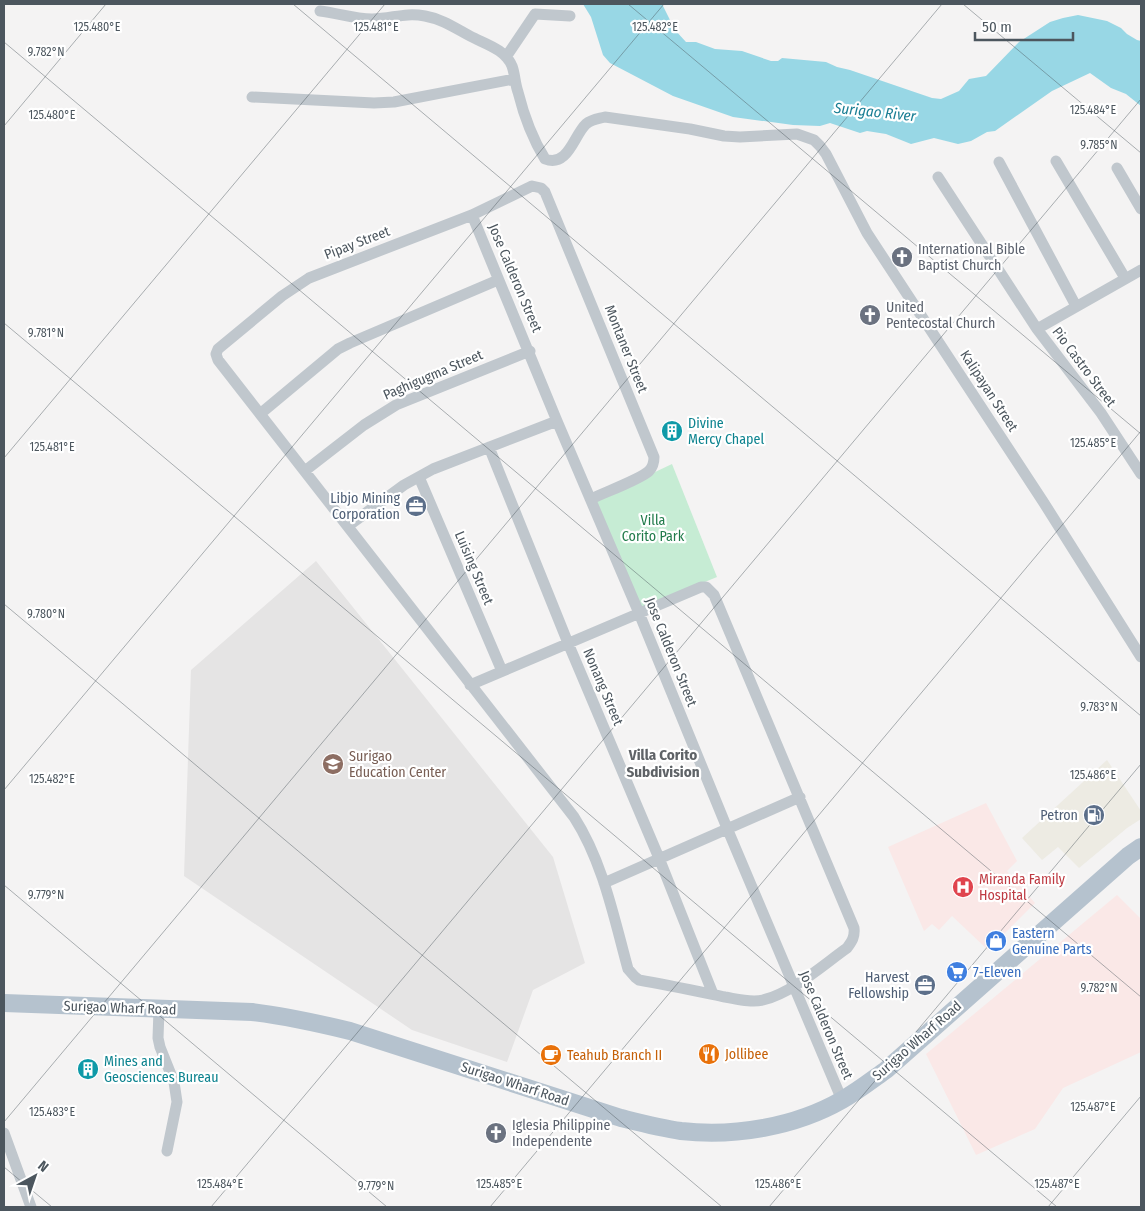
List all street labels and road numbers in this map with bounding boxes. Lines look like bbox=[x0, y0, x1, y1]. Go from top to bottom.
street label: Jose Calderon Street bbox=[485, 221, 546, 335]
street label: Pipay Street bbox=[322, 223, 393, 263]
street label: Montaner Street bbox=[601, 303, 651, 396]
street label: Pio Castro Street bbox=[1049, 324, 1120, 411]
street label: Paghigugma Street bbox=[381, 346, 486, 404]
street label: Kalipayan Street bbox=[956, 347, 1022, 435]
street label: Luising Street bbox=[451, 529, 497, 608]
street label: Jose Calderon Street bbox=[641, 595, 701, 709]
street label: Nonang Street bbox=[579, 646, 627, 728]
street label: Jose Calderon Street bbox=[796, 968, 857, 1082]
street label: Surigao Wharf Road bbox=[63, 998, 177, 1018]
street label: Surigao Wharf Road bbox=[869, 998, 965, 1084]
street label: Surigao Wharf Road bbox=[459, 1059, 571, 1109]

